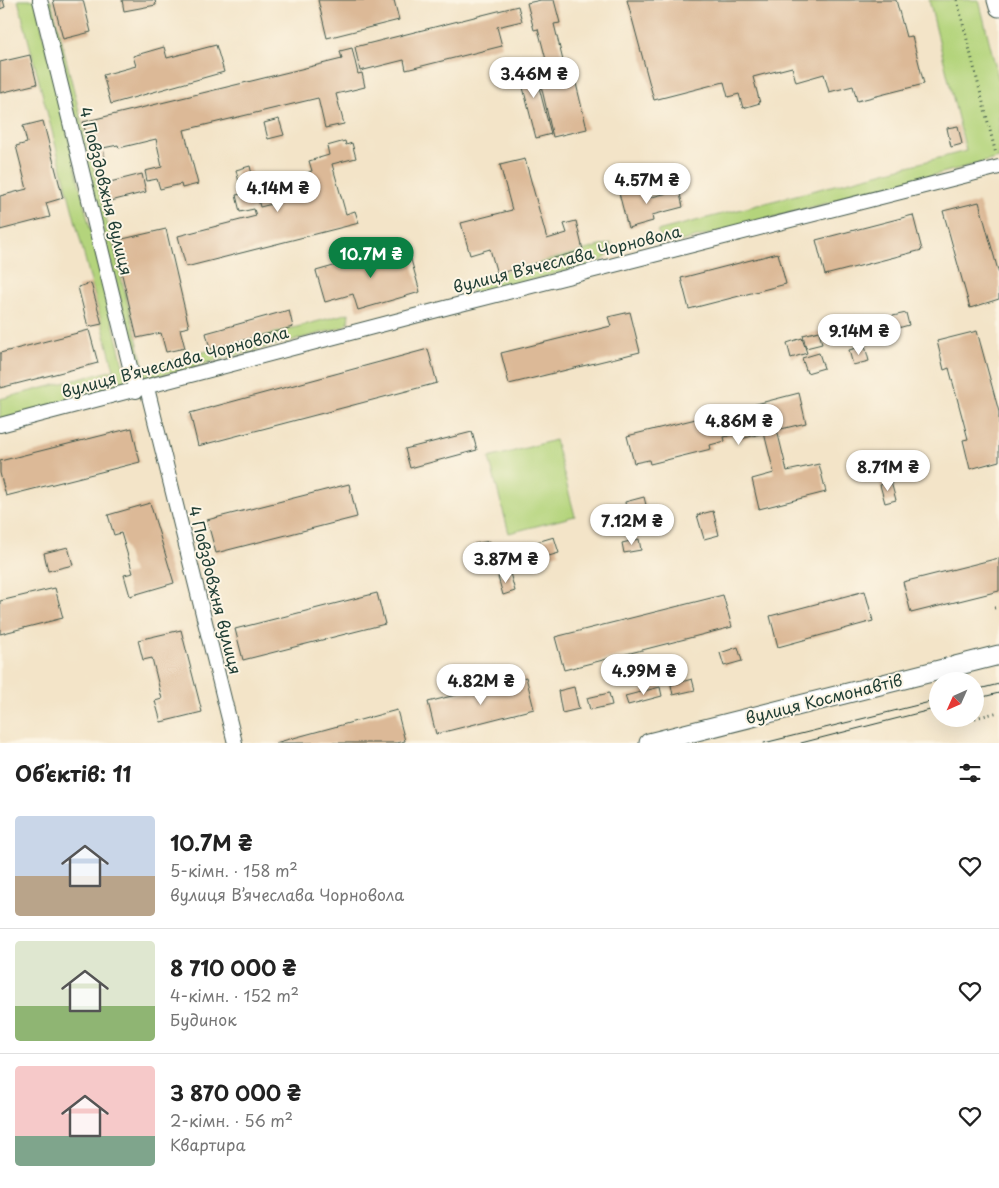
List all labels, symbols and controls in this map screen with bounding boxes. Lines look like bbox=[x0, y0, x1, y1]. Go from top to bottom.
pin: 3.46M ₴ bbox=[488, 56, 580, 99]
text: 3.46M ₴ bbox=[500, 61, 568, 85]
street label: 4 Повздовжня вулиця bbox=[74, 104, 140, 278]
pin: 4.57M ₴ bbox=[601, 162, 693, 205]
text: 4.57M ₴ bbox=[615, 167, 679, 191]
pin: 4.14M ₴ bbox=[232, 170, 324, 213]
text: 4.14M ₴ bbox=[247, 175, 309, 199]
street label: вулиця Вʼячеслава Чорновола bbox=[450, 218, 683, 298]
pin: 10.7M ₴ bbox=[325, 236, 417, 279]
text: 10.7M ₴ bbox=[340, 241, 402, 265]
pin: 9.14M ₴ bbox=[813, 314, 905, 356]
text: 9.14M ₴ bbox=[829, 318, 889, 342]
street label: вулиця Вʼячеслава Чорновола bbox=[59, 319, 291, 403]
pin: 4.86M ₴ bbox=[693, 404, 785, 446]
text: 4.86M ₴ bbox=[705, 408, 773, 432]
pin: 8.71M ₴ bbox=[842, 450, 934, 492]
text: 8.71M ₴ bbox=[857, 454, 919, 478]
street label: 4 Повздовжня вулиця bbox=[183, 503, 249, 677]
pin: 7.12M ₴ bbox=[586, 504, 678, 546]
text: 7.12M ₴ bbox=[601, 508, 663, 532]
pin: 3.87M ₴ bbox=[460, 542, 552, 584]
text: 3.87M ₴ bbox=[474, 546, 538, 570]
pin: 4.99M ₴ bbox=[598, 654, 690, 696]
text: 4.99M ₴ bbox=[612, 658, 676, 682]
pin: 4.82M ₴ bbox=[435, 664, 527, 706]
street label: вулиця Космонавтів bbox=[743, 667, 905, 729]
text: 4.82M ₴ bbox=[447, 668, 515, 692]
north arrow bbox=[929, 672, 984, 728]
map controls bbox=[929, 672, 984, 727]
text: Об’єктів: 11 bbox=[15, 757, 132, 789]
icon: filters bbox=[956, 759, 984, 787]
text: 10.7M ₴ bbox=[170, 826, 252, 858]
icon: home bbox=[55, 836, 115, 896]
icon: heart bbox=[956, 852, 984, 880]
text: 5-кімн. · 158 m² bbox=[170, 858, 298, 882]
text: вулиця Вʼячеслава Чорновола bbox=[170, 882, 404, 906]
text: 8 710 000 ₴ bbox=[170, 951, 297, 983]
icon: home bbox=[55, 961, 115, 1021]
icon: heart bbox=[956, 977, 984, 1005]
text: 4-кімн. · 152 m² bbox=[170, 983, 299, 1007]
text: Будинок bbox=[170, 1007, 237, 1031]
text: 3 870 000 ₴ bbox=[170, 1076, 301, 1108]
icon: home bbox=[55, 1086, 115, 1146]
icon: heart bbox=[956, 1102, 984, 1130]
text: 2-кімн. · 56 m² bbox=[170, 1108, 293, 1132]
text: Квартира bbox=[170, 1132, 245, 1156]

